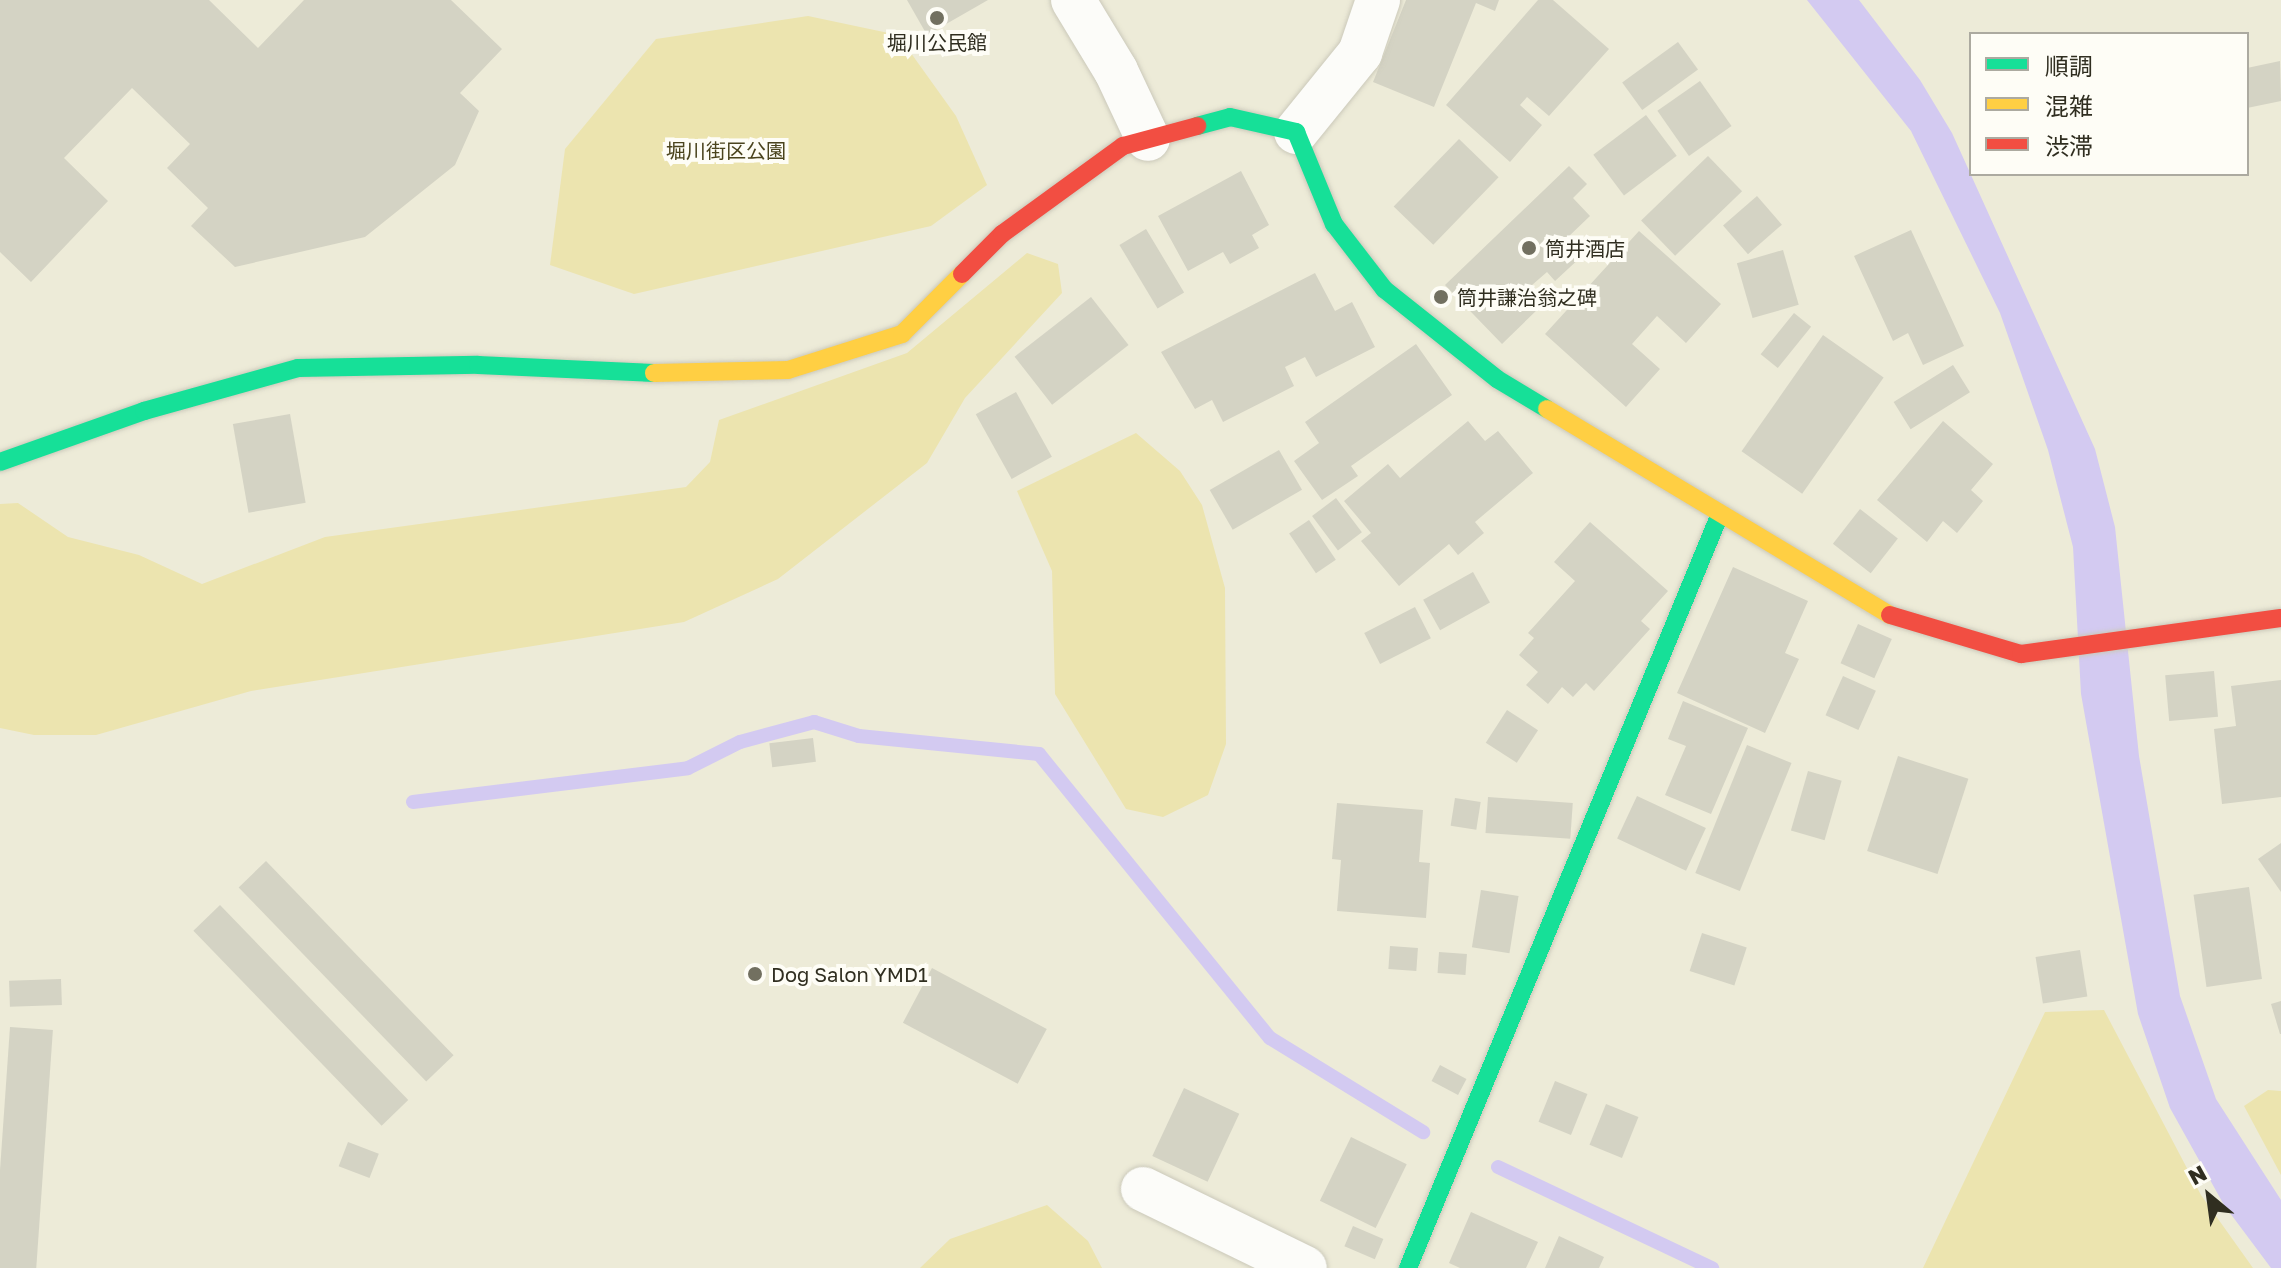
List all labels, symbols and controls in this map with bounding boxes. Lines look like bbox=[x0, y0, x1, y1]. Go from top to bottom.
marker: 堀川公民館 bbox=[928, 9, 946, 27]
place label: 堀川公民館 bbox=[887, 30, 987, 54]
legend bbox=[1969, 32, 2249, 176]
text: 順調 bbox=[2045, 51, 2093, 80]
text: 混雑 bbox=[2045, 91, 2093, 120]
text: 渋滞 bbox=[2045, 131, 2093, 160]
park label: 堀川街区公園 bbox=[666, 138, 786, 162]
place label: 筒井酒店 bbox=[1545, 236, 1625, 260]
marker: 筒井酒店 bbox=[1520, 239, 1538, 257]
place label: 筒井謙治翁之碑 bbox=[1457, 285, 1597, 309]
marker: 筒井謙治翁之碑 bbox=[1432, 288, 1450, 306]
place label: Dog Salon YMD1 bbox=[771, 962, 928, 986]
marker: Dog Salon YMD1 bbox=[746, 965, 764, 983]
north arrow bbox=[2169, 1156, 2249, 1236]
text: N bbox=[2183, 1159, 2211, 1190]

